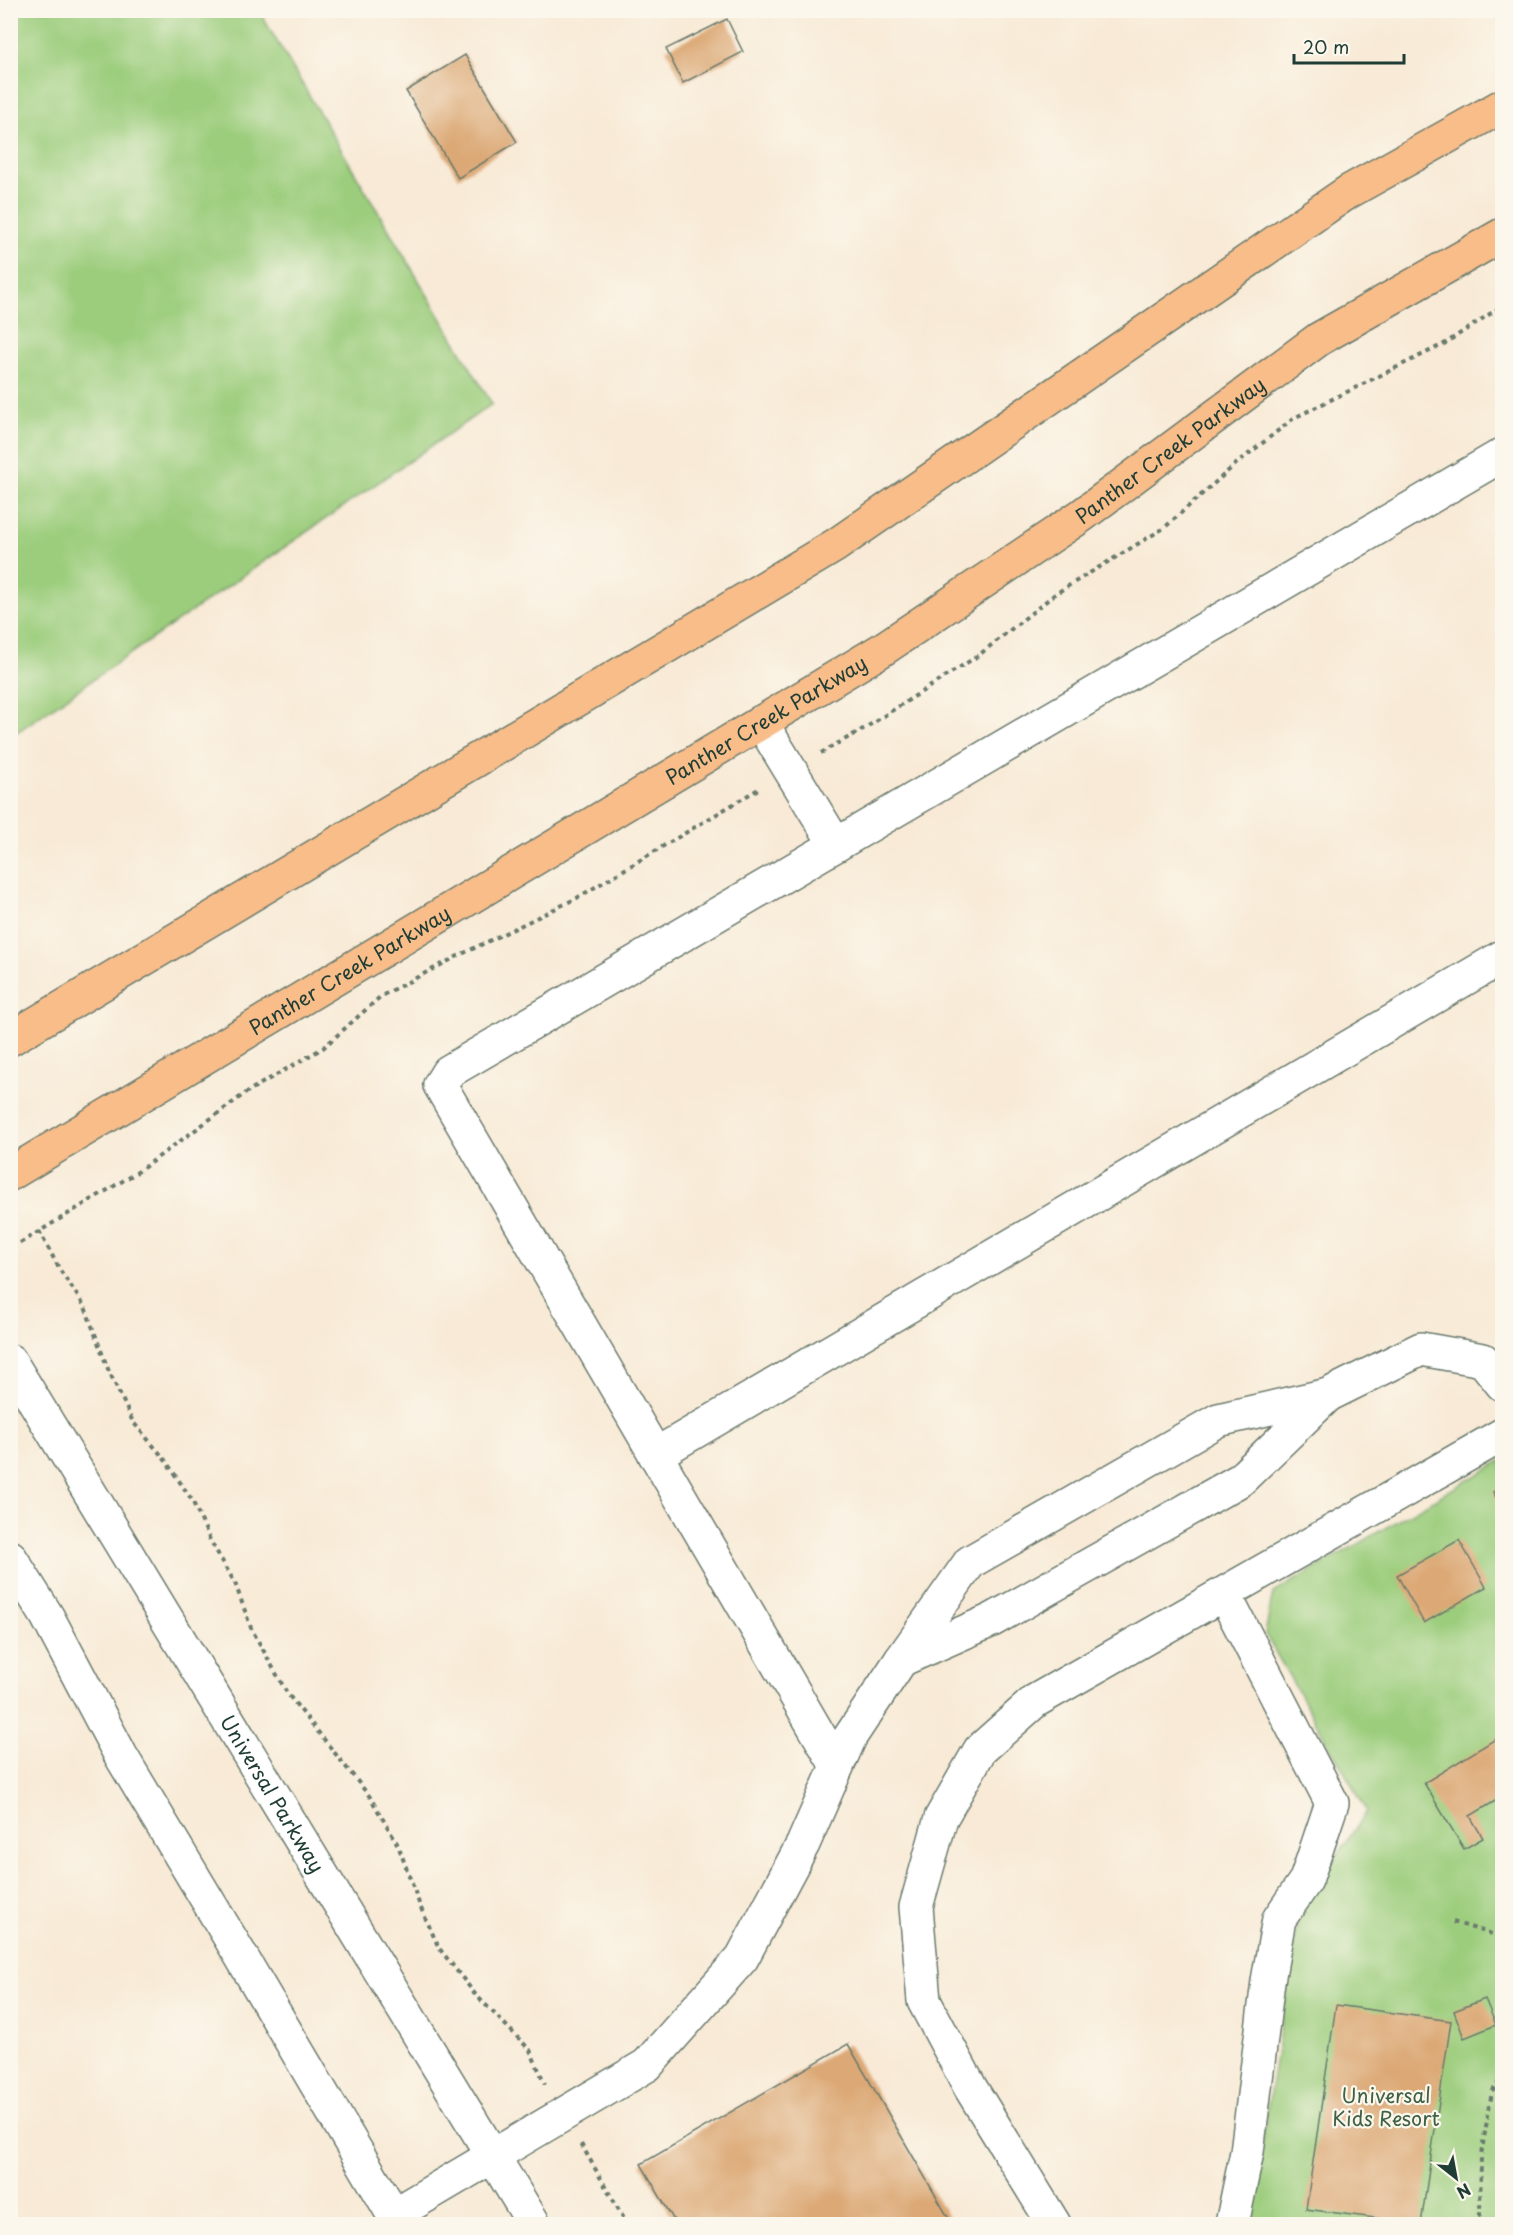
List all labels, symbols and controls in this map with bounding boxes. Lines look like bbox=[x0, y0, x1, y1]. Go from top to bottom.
scale bar bbox=[1294, 27, 1404, 65]
text: 20 m bbox=[1303, 33, 1349, 60]
street label: Panther Creek Parkway bbox=[1069, 369, 1271, 531]
street label: Panther Creek Parkway bbox=[660, 647, 872, 792]
street label: Panther Creek Parkway bbox=[243, 898, 456, 1042]
street label: Universal Parkway bbox=[213, 1709, 332, 1878]
park label: Universal Kids Resort bbox=[1332, 2080, 1440, 2133]
north arrow bbox=[1426, 2148, 1486, 2208]
text: N bbox=[1453, 2178, 1476, 2205]

